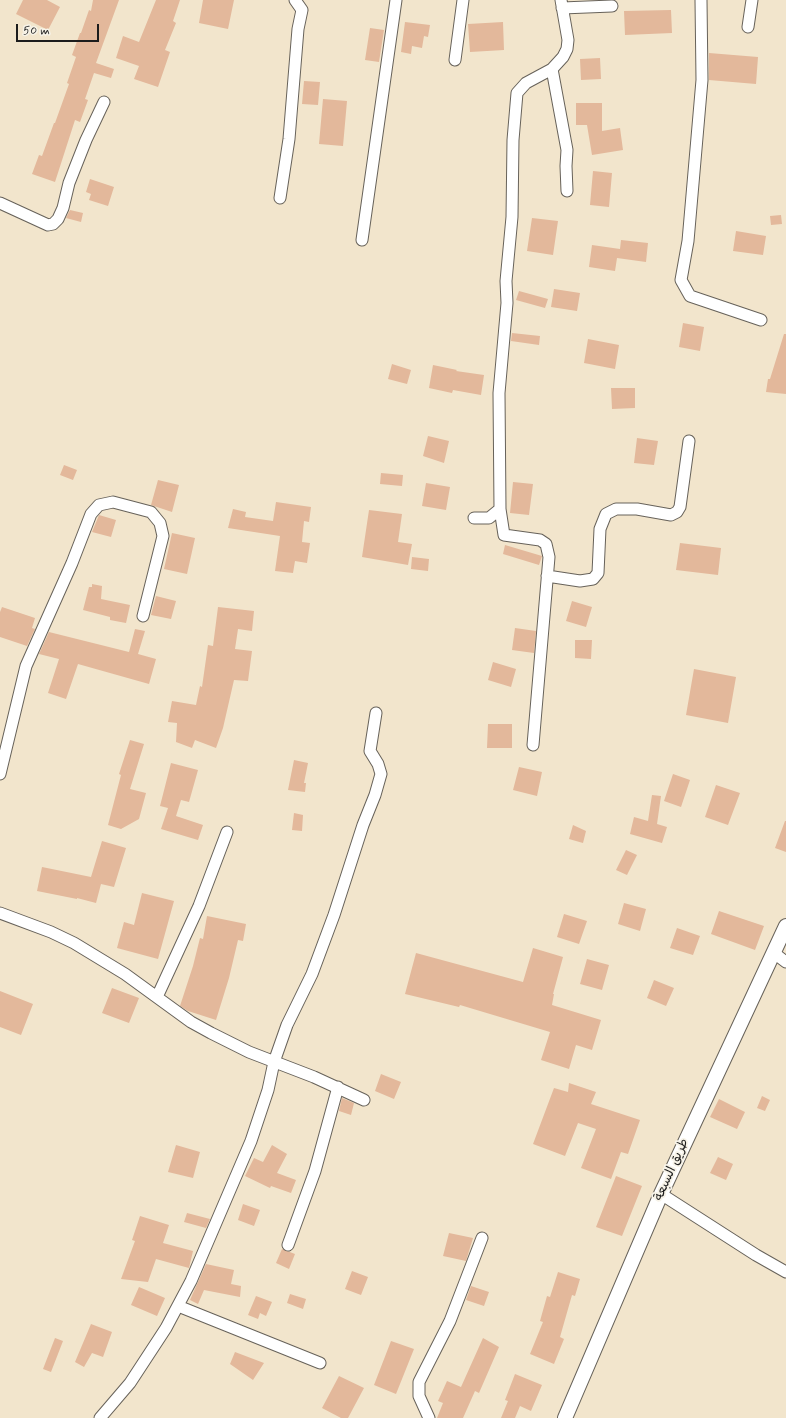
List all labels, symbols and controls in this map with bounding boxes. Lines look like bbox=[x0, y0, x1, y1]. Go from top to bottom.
scale bar bbox=[18, 16, 101, 42]
text: 50 m bbox=[23, 23, 50, 39]
street label: طريق السبعة bbox=[651, 1137, 693, 1203]

